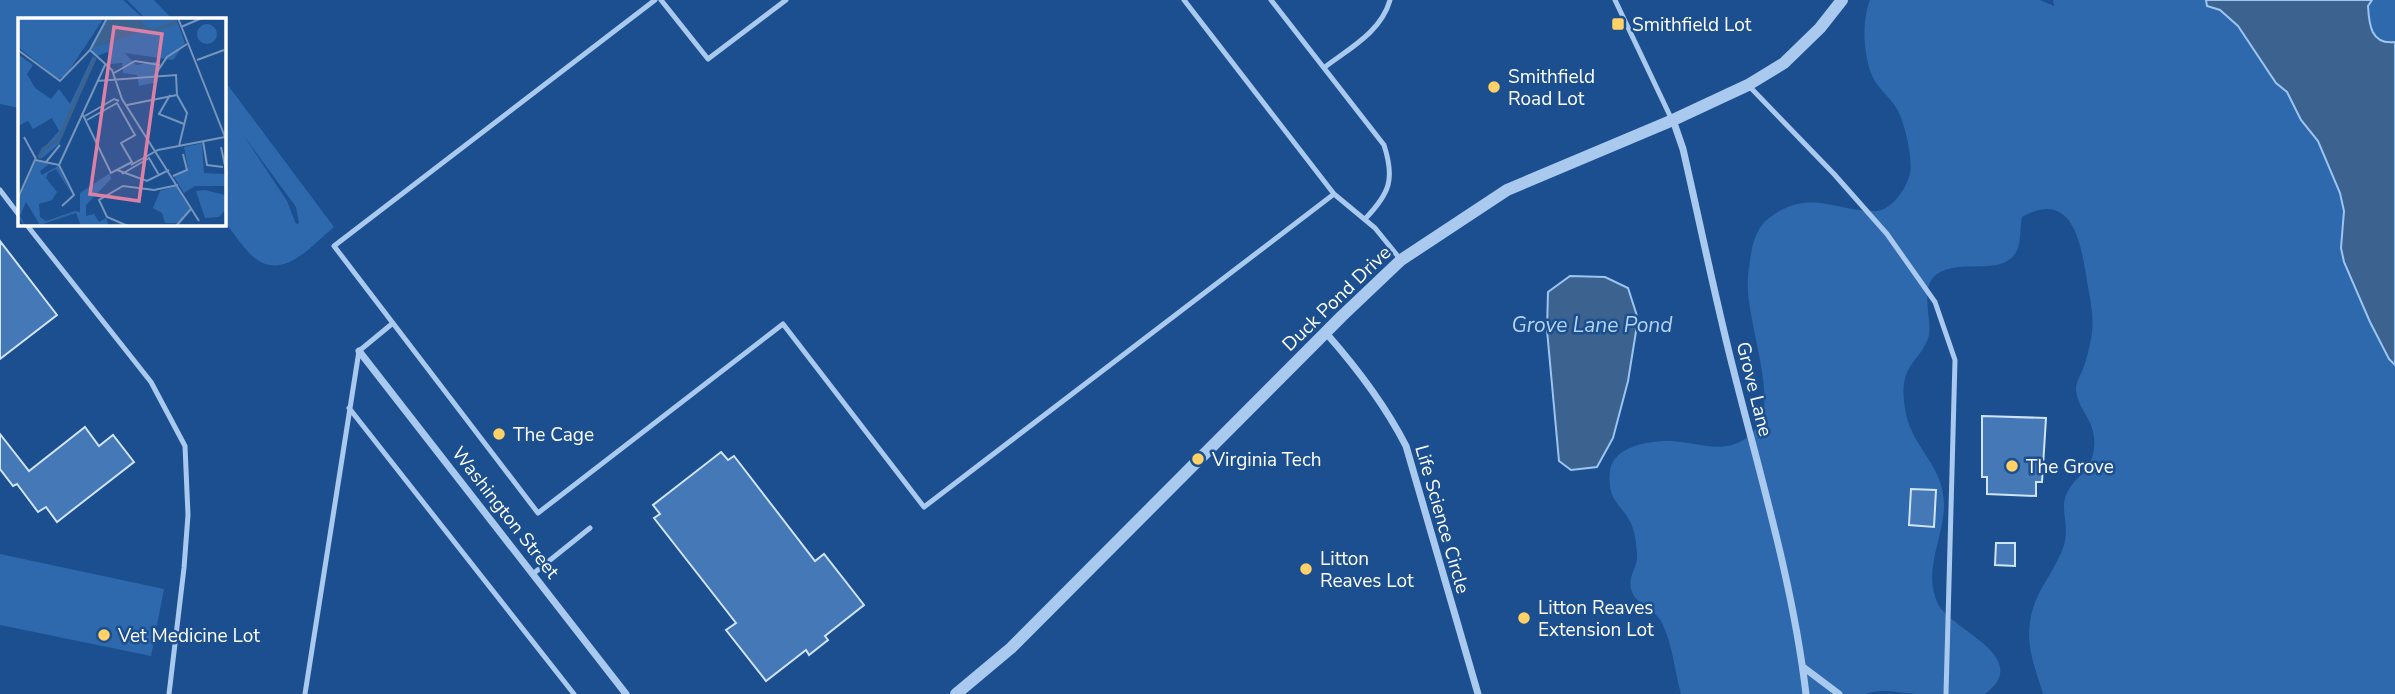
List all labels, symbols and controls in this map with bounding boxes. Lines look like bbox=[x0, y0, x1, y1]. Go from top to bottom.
place label: Smithfield Lot bbox=[1632, 12, 1752, 38]
marker: Smithfield Lot bbox=[1610, 16, 1626, 32]
inset map bbox=[18, 18, 226, 226]
place label: Smithfield Road Lot bbox=[1508, 64, 1595, 112]
marker: Smithfield Road Lot bbox=[1486, 79, 1502, 95]
street label: Duck Pond Drive bbox=[1277, 240, 1397, 357]
water label: Grove Lane Pond bbox=[1511, 311, 1673, 339]
street label: Grove Lane bbox=[1730, 339, 1778, 439]
place label: The Cage bbox=[513, 422, 594, 448]
marker: The Cage bbox=[491, 426, 507, 442]
street label: Washington Street bbox=[445, 441, 565, 584]
street label: Life Science Circle bbox=[1408, 442, 1476, 597]
place label: Virginia Tech bbox=[1211, 447, 1322, 473]
marker: Virginia Tech bbox=[1190, 451, 1206, 467]
place label: The Grove bbox=[2026, 454, 2114, 480]
marker: The Grove bbox=[2004, 458, 2020, 474]
place label: Litton Reaves Lot bbox=[1320, 546, 1414, 594]
marker: Litton Reaves Lot bbox=[1298, 561, 1314, 577]
place label: Litton Reaves Extension Lot bbox=[1538, 595, 1654, 643]
marker: Litton Reaves Extension Lot bbox=[1516, 610, 1532, 626]
place label: Vet Medicine Lot bbox=[117, 623, 260, 649]
marker: Vet Medicine Lot bbox=[96, 627, 112, 643]

